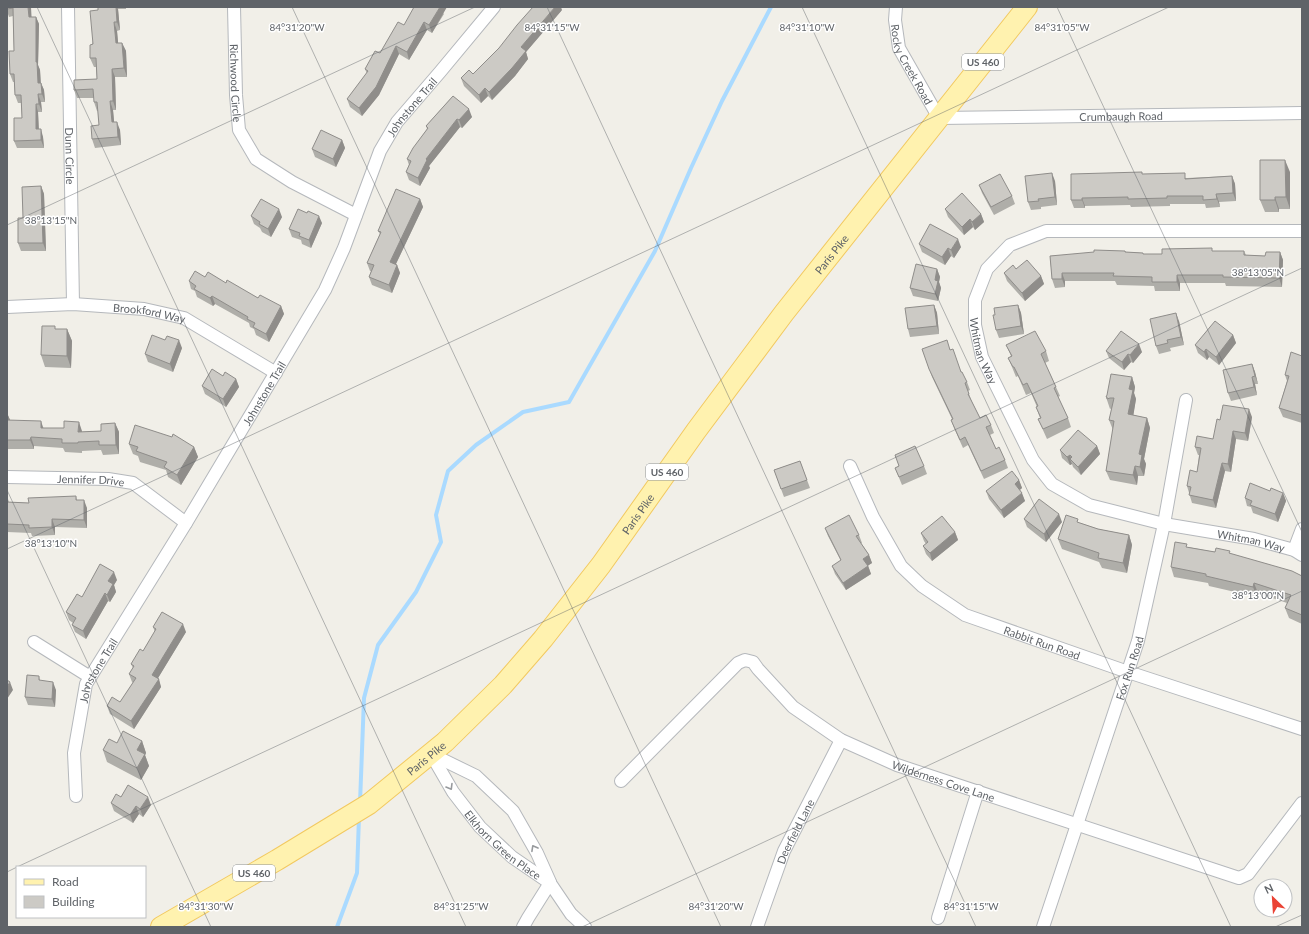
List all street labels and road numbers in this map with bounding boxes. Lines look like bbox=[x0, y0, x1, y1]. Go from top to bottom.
street label: Rocky Creek Road bbox=[889, 23, 936, 106]
street label: Richwood Circle bbox=[228, 44, 245, 123]
road number: US 460 bbox=[962, 54, 1004, 70]
street label: Johnstone Trail bbox=[384, 75, 439, 138]
street label: Crumbaugh Road bbox=[1079, 108, 1163, 123]
street label: Dunn Circle bbox=[64, 127, 77, 185]
street label: Paris Pike bbox=[811, 231, 851, 276]
street label: Brookford Way bbox=[113, 300, 187, 325]
street label: Whitman Way bbox=[969, 317, 1001, 386]
street label: Johnstone Trail bbox=[239, 359, 288, 427]
road number: US 460 bbox=[646, 464, 688, 480]
street label: Jennifer Drive bbox=[57, 471, 126, 488]
street label: Paris Pike bbox=[619, 491, 656, 536]
street label: Whitman Way bbox=[1216, 526, 1287, 554]
street label: Rabbit Run Road bbox=[1002, 623, 1082, 661]
street label: Johnstone Trail bbox=[76, 635, 120, 704]
street label: Fox Run Road bbox=[1112, 635, 1145, 701]
street label: Paris Pike bbox=[404, 738, 448, 777]
street label: Wilderness Cove Lane bbox=[891, 757, 997, 804]
street label: Deerfield Lane bbox=[774, 797, 816, 865]
street label: Elkhorn Green Place bbox=[463, 807, 544, 882]
road number: US 460 bbox=[233, 865, 275, 881]

